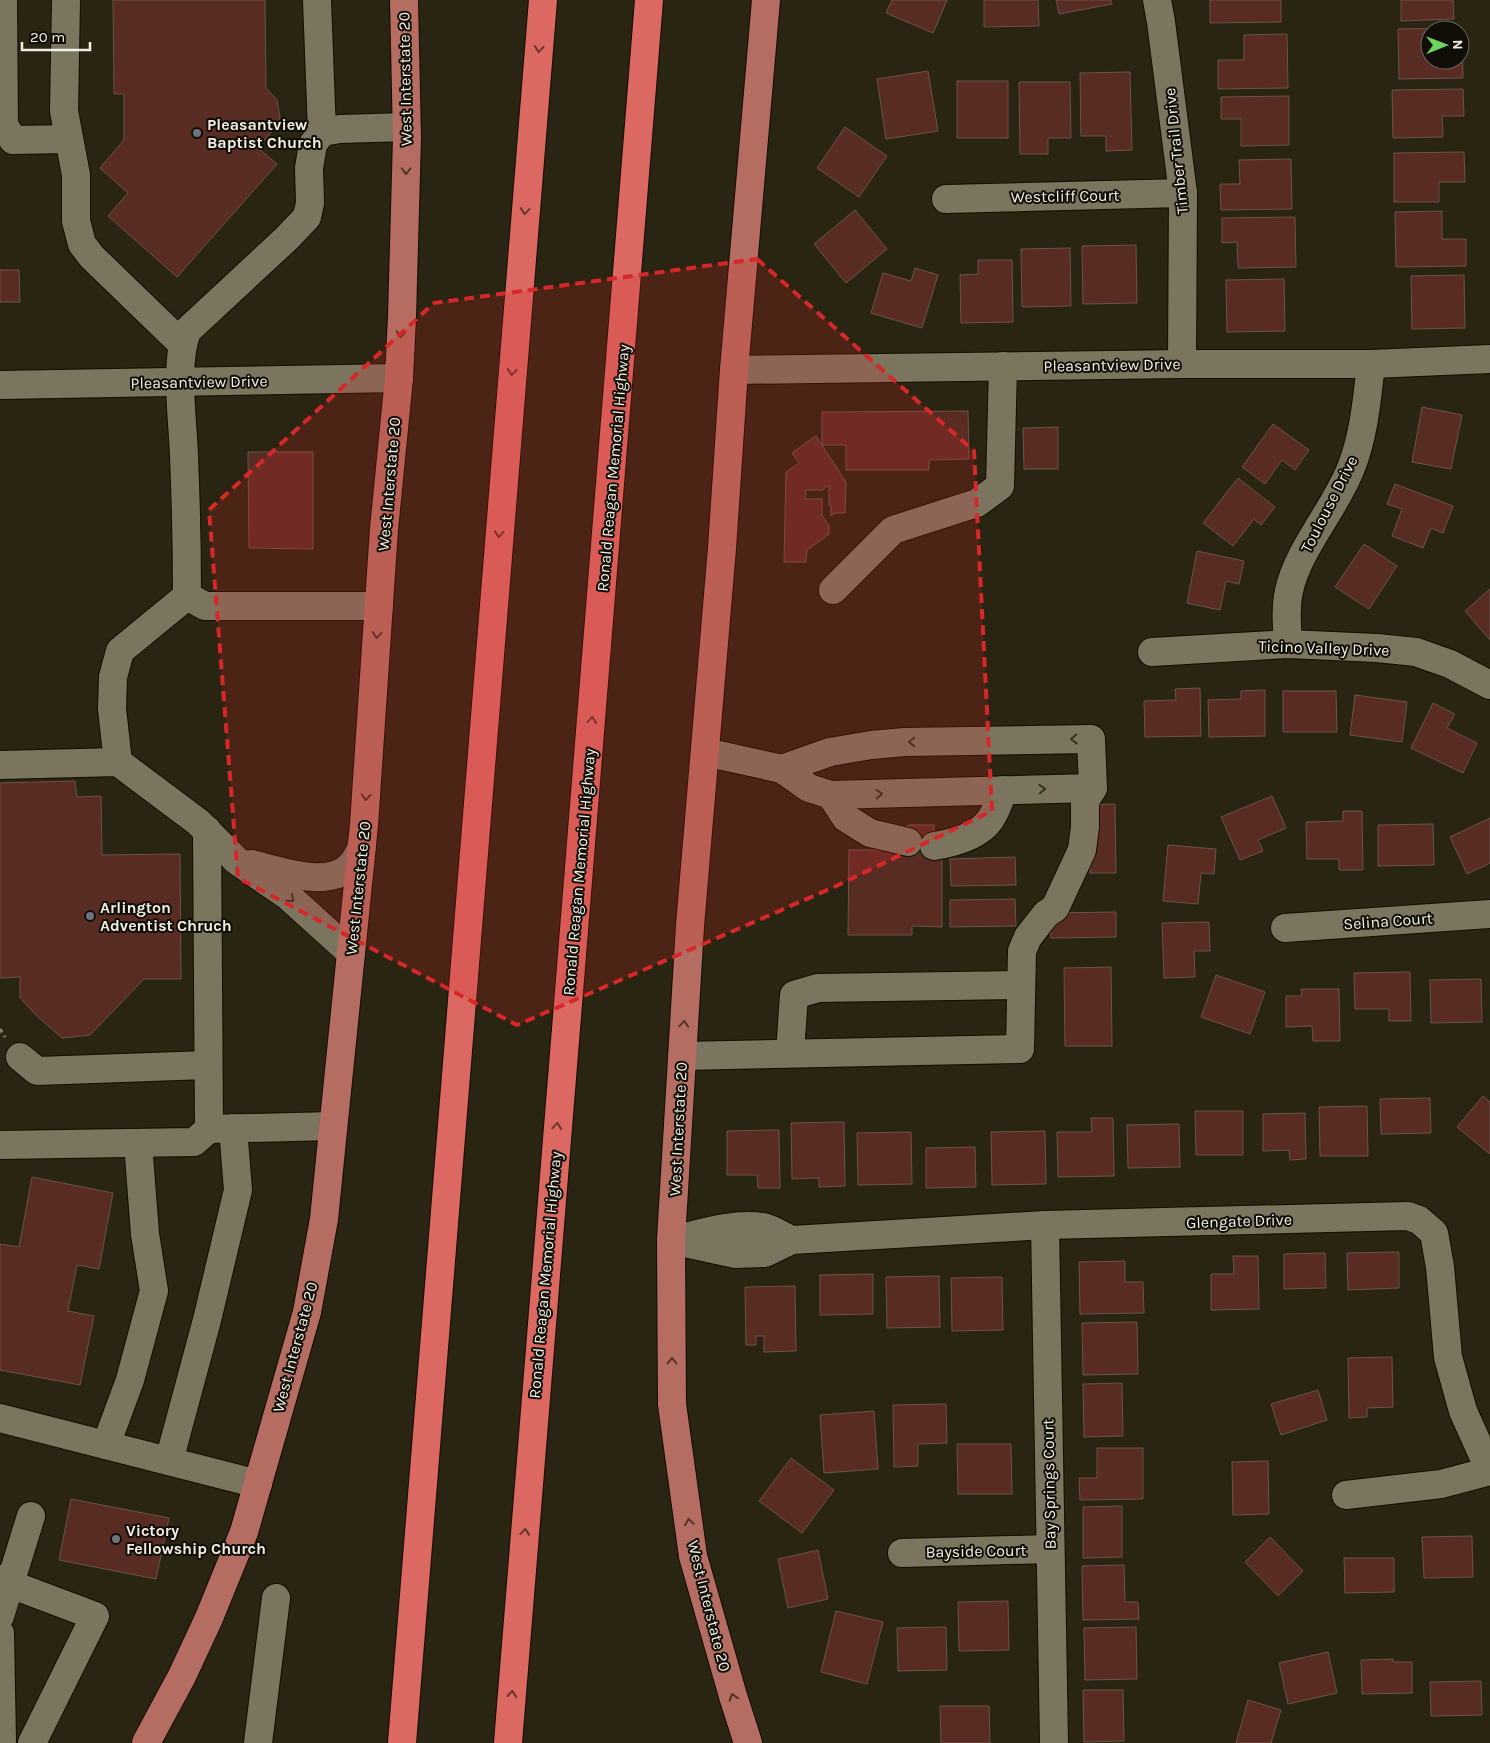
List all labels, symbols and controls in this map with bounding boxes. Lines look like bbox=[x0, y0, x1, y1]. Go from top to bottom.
street label: West Interstate 20 bbox=[394, 12, 416, 146]
scale bar bbox=[22, 20, 90, 52]
north arrow bbox=[1420, 20, 1470, 70]
text: 20 m bbox=[30, 28, 65, 46]
text: N bbox=[1449, 40, 1466, 50]
one-way arrow bbox=[533, 45, 544, 53]
street label: Timber Trail Drive bbox=[1160, 87, 1192, 215]
place label: Pleasantview Baptist Church bbox=[207, 115, 322, 152]
marker: Pleasantview Baptist Church bbox=[191, 127, 203, 139]
one-way arrow bbox=[401, 168, 411, 175]
street label: Westcliff Court bbox=[1010, 186, 1120, 206]
one-way arrow bbox=[520, 207, 531, 215]
one-way arrow bbox=[396, 330, 407, 338]
street label: Ronald Reagan Memorial Highway bbox=[593, 343, 633, 592]
street label: Pleasantview Drive bbox=[1043, 354, 1181, 376]
one-way arrow bbox=[507, 369, 518, 377]
street label: Pleasantview Drive bbox=[130, 371, 268, 393]
street label: West Interstate 20 bbox=[374, 416, 404, 552]
street label: Toulouse Drive bbox=[1296, 453, 1362, 555]
one-way arrow bbox=[494, 531, 505, 539]
one-way arrow bbox=[371, 631, 382, 639]
street label: Ticino Valley Drive bbox=[1258, 636, 1390, 660]
one-way arrow bbox=[587, 716, 598, 724]
one-way arrow bbox=[1070, 734, 1078, 744]
one-way arrow bbox=[908, 737, 916, 747]
street label: Ronald Reagan Memorial Highway bbox=[559, 747, 599, 996]
one-way arrow bbox=[1038, 784, 1046, 794]
one-way arrow bbox=[876, 789, 884, 799]
one-way arrow bbox=[361, 794, 372, 802]
street label: West Interstate 20 bbox=[342, 820, 374, 956]
one-way arrow bbox=[286, 893, 295, 902]
place label: Arlington Adventist Chruch bbox=[100, 898, 232, 935]
street label: Selina Court bbox=[1343, 908, 1433, 934]
marker: Arlington Adventist Chruch bbox=[84, 910, 96, 922]
one-way arrow bbox=[679, 1020, 690, 1028]
street label: West Interstate 20 bbox=[665, 1061, 691, 1197]
one-way arrow bbox=[552, 1122, 563, 1130]
street label: Ronald Reagan Memorial Highway bbox=[525, 1150, 565, 1399]
street label: Glengate Drive bbox=[1186, 1210, 1292, 1232]
street label: West Interstate 20 bbox=[268, 1280, 322, 1414]
one-way arrow bbox=[667, 1357, 677, 1364]
street label: Bay Springs Court bbox=[1038, 1419, 1060, 1549]
one-way arrow bbox=[684, 1518, 694, 1527]
place label: Victory Fellowship Church bbox=[126, 1521, 266, 1558]
one-way arrow bbox=[519, 1528, 530, 1536]
marker: Victory Fellowship Church bbox=[110, 1533, 122, 1545]
street label: West Interstate 20 bbox=[684, 1538, 734, 1674]
street label: Bayside Court bbox=[925, 1541, 1027, 1561]
one-way arrow bbox=[507, 1690, 518, 1698]
one-way arrow bbox=[728, 1693, 738, 1701]

